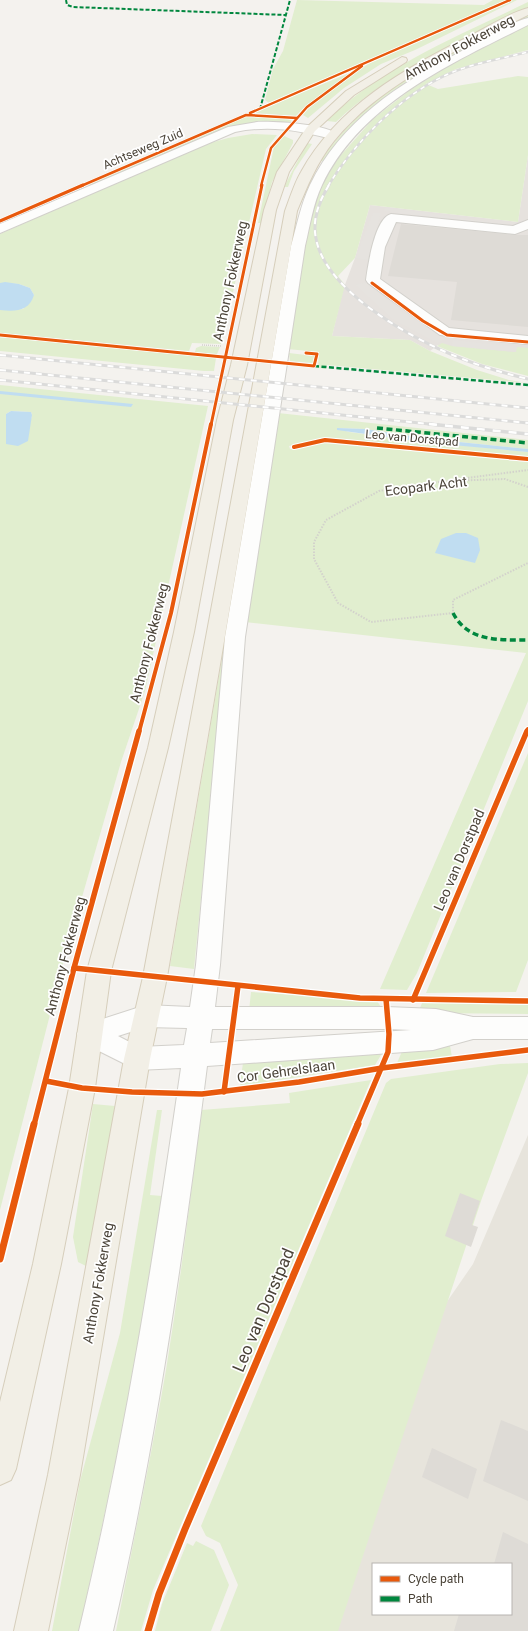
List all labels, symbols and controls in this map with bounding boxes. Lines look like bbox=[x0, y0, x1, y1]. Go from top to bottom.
street label: Anthony Fokkerweg bbox=[401, 11, 517, 83]
street label: Achtseweg Zuid bbox=[101, 126, 185, 172]
street label: Anthony Fokkerweg bbox=[209, 219, 251, 343]
street label: Leo van Dorstpad bbox=[365, 427, 459, 449]
street label: Ecopark Acht bbox=[384, 473, 468, 499]
street label: Anthony Fokkerweg bbox=[126, 582, 172, 704]
street label: Leo van Dorstpad bbox=[430, 807, 488, 913]
street label: Anthony Fokkerweg bbox=[41, 895, 89, 1017]
street label: Cor Gehrelslaan bbox=[236, 1056, 336, 1086]
street label: Anthony Fokkerweg bbox=[79, 1221, 117, 1345]
street label: Leo van Dorstpad bbox=[228, 1245, 298, 1375]
legend bbox=[372, 1563, 512, 1615]
text: Cycle path bbox=[408, 1572, 464, 1586]
text: Path bbox=[408, 1592, 433, 1606]

